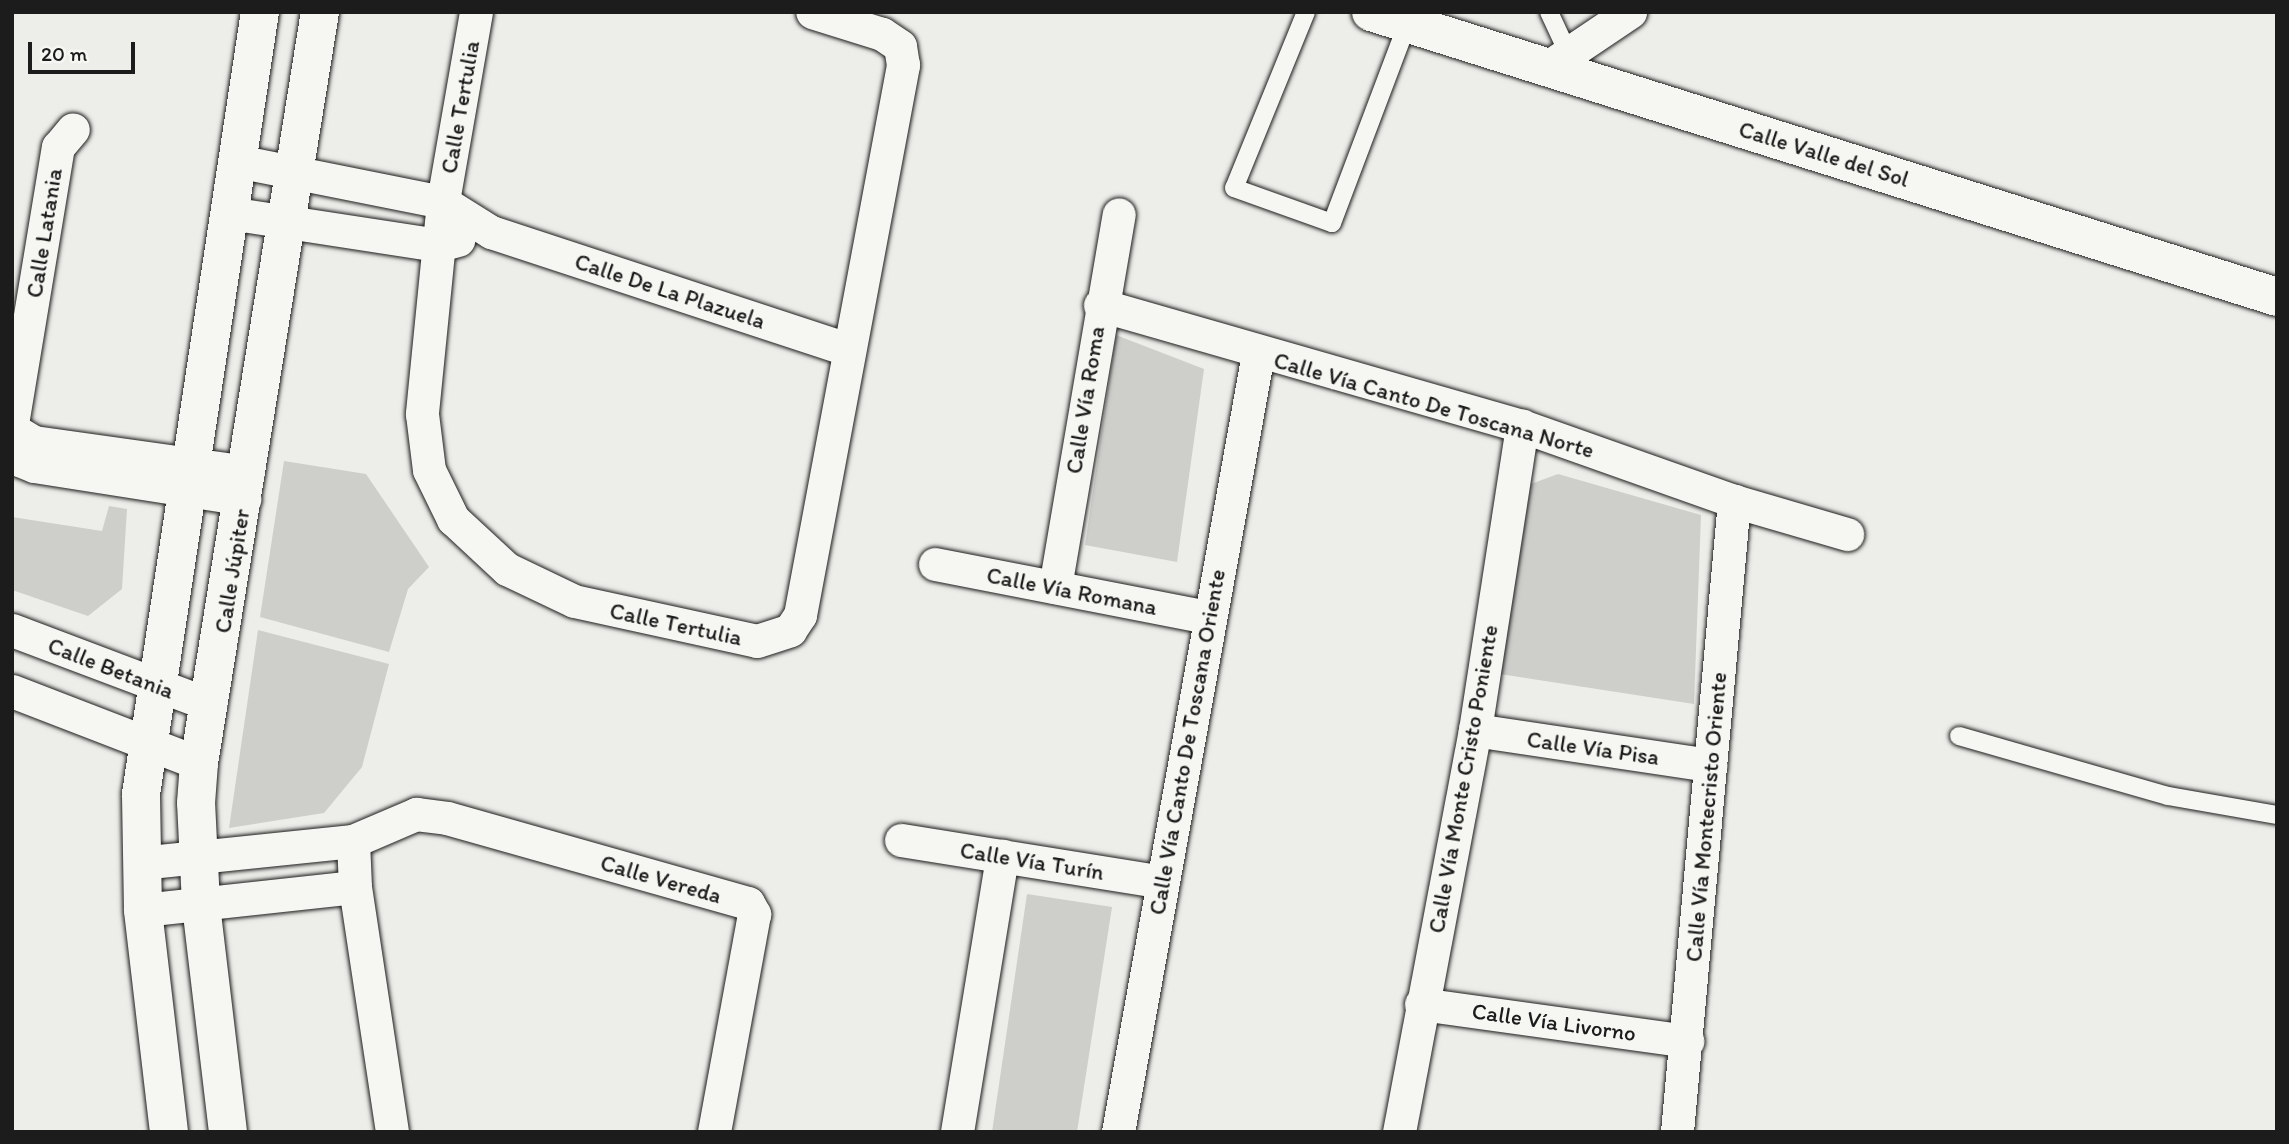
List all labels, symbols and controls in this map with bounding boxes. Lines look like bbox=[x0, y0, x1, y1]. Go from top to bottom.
scale bar bbox=[32, 28, 138, 72]
street label: Calle Tertulia bbox=[435, 40, 485, 174]
text: 20 m bbox=[41, 41, 87, 66]
street label: Calle Valle del Sol bbox=[1736, 115, 1912, 193]
street label: Calle Latania bbox=[20, 167, 68, 299]
street label: Calle De La Plazuela bbox=[571, 247, 769, 335]
street label: Calle Vía Roma bbox=[1060, 324, 1110, 476]
street label: Calle Vía Canto De Toscana Norte bbox=[1272, 346, 1596, 464]
street label: Calle Júpiter bbox=[208, 506, 256, 636]
street label: Calle Vía Romana bbox=[985, 561, 1159, 621]
street label: Calle Vía Canto De Toscana Oriente bbox=[1143, 568, 1231, 916]
street label: Calle Tertulia bbox=[609, 597, 743, 651]
street label: Calle Vía Monte Cristo Poniente bbox=[1422, 623, 1504, 935]
street label: Calle Betania bbox=[45, 632, 177, 704]
street label: Calle Vía Montecristo Oriente bbox=[1680, 671, 1732, 963]
street label: Calle Vía Pisa bbox=[1525, 725, 1661, 771]
street label: Calle Vía Turín bbox=[959, 836, 1105, 886]
street label: Calle Vereda bbox=[598, 849, 724, 909]
street label: Calle Vía Livorno bbox=[1470, 997, 1638, 1047]

